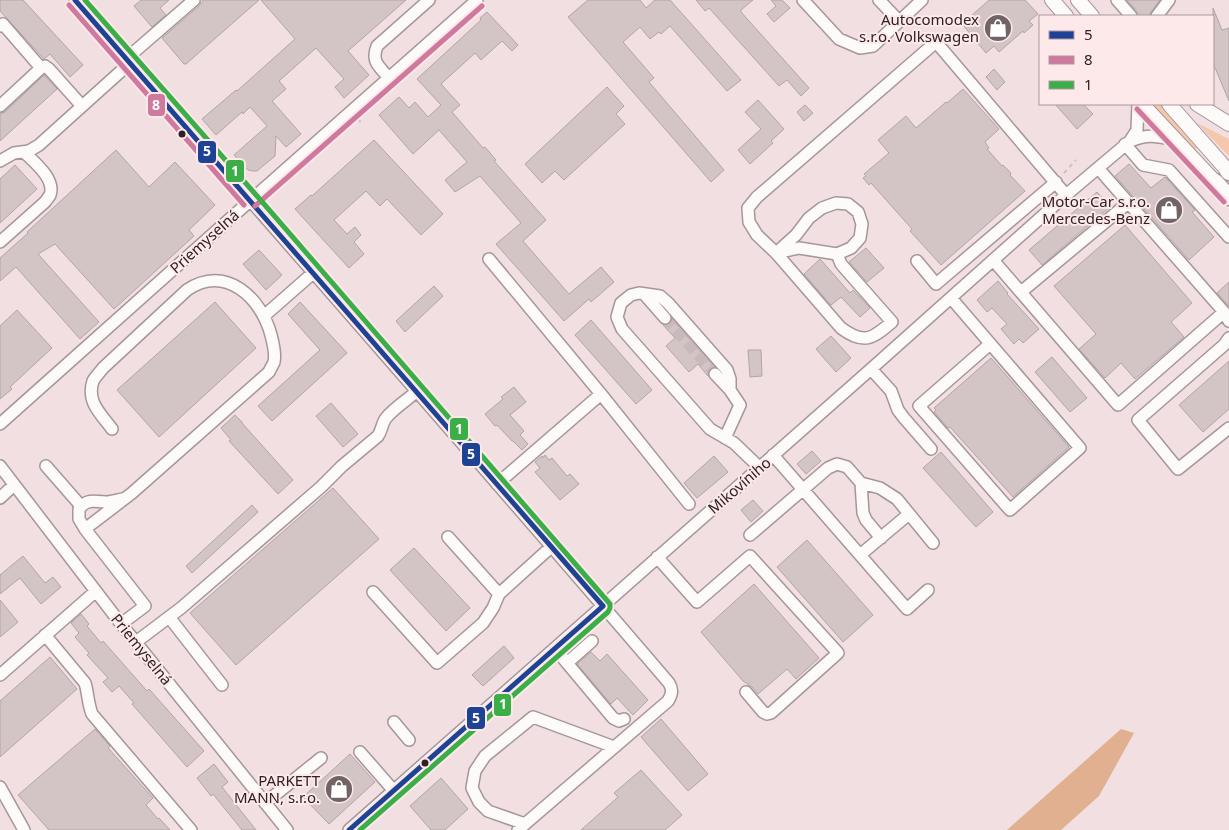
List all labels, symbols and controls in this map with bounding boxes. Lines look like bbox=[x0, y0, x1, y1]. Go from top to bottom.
place label: Autocomodex s.r.o. Volkswagen bbox=[859, 9, 979, 46]
shop icon: Autocomodex s.r.o. Volkswagen bbox=[983, 13, 1013, 43]
legend bbox=[1039, 15, 1214, 105]
text: 5 bbox=[1084, 24, 1093, 44]
text: 8 bbox=[1084, 49, 1093, 69]
text: 1 bbox=[1084, 74, 1093, 94]
line badge: 8 bbox=[147, 93, 166, 117]
text: 8 bbox=[152, 95, 160, 114]
unlabelled marker bbox=[177, 129, 187, 139]
line badge: 5 bbox=[197, 140, 217, 164]
text: 5 bbox=[203, 141, 211, 160]
line badge: 1 bbox=[225, 159, 245, 183]
text: 1 bbox=[231, 161, 239, 180]
place label: Motor-Car s.r.o. Mercedes-Benz bbox=[1042, 191, 1150, 228]
shop icon: Motor-Car s.r.o. Mercedes-Benz bbox=[1154, 195, 1184, 225]
street label: Priemyselná bbox=[165, 205, 243, 277]
line badge: 1 bbox=[449, 417, 469, 441]
text: 1 bbox=[455, 419, 463, 438]
line badge: 5 bbox=[461, 442, 481, 467]
text: 5 bbox=[467, 444, 475, 463]
street label: Mikovíniho bbox=[703, 452, 775, 518]
street label: Priemyselná bbox=[107, 609, 177, 689]
line badge: 1 bbox=[493, 693, 512, 717]
text: 1 bbox=[499, 694, 507, 713]
line badge: 5 bbox=[466, 706, 486, 730]
text: 5 bbox=[472, 708, 480, 727]
unlabelled marker bbox=[420, 758, 430, 768]
place label: PARKETT MANN, s.r.o. bbox=[234, 770, 321, 807]
shop icon: PARKETT MANN, s.r.o. bbox=[324, 774, 354, 804]

